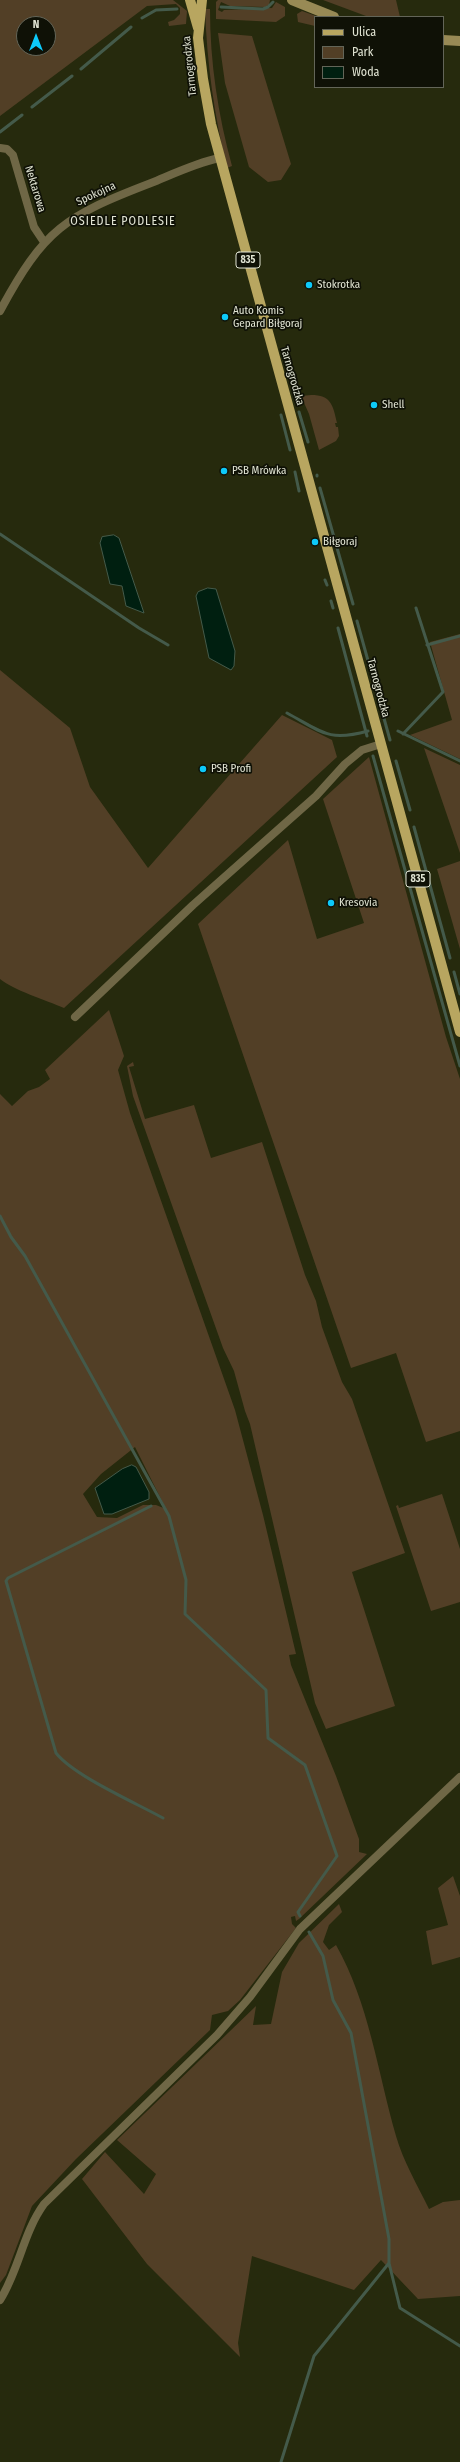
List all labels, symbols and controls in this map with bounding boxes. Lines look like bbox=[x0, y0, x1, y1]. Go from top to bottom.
north arrow bbox=[16, 16, 56, 56]
legend bbox=[314, 16, 444, 88]
text: N bbox=[33, 18, 39, 31]
text: Ulica bbox=[352, 25, 376, 39]
street label: Tarnogrodzka bbox=[180, 35, 200, 97]
text: Park bbox=[352, 45, 373, 59]
text: Woda bbox=[352, 65, 380, 79]
street label: Nektarowa bbox=[22, 164, 48, 214]
street label: Spokojna bbox=[74, 179, 118, 209]
district label: OSIEDLE PODLESIE bbox=[70, 215, 176, 229]
road number: 835 bbox=[236, 252, 260, 268]
place label: Stokrotka bbox=[317, 278, 360, 292]
marker: Stokrotka bbox=[304, 280, 314, 290]
place label: Auto Komis Gepard Biłgoraj bbox=[233, 304, 302, 330]
marker: Auto Komis Gepard Biłgoraj bbox=[220, 312, 230, 322]
street label: Tarnogrodzka bbox=[277, 345, 307, 407]
place label: Shell bbox=[382, 398, 404, 412]
marker: Shell bbox=[369, 400, 379, 410]
place label: PSB Mrówka bbox=[232, 464, 286, 478]
marker: PSB Mrówka bbox=[219, 466, 229, 476]
place label: Biłgoraj bbox=[323, 535, 357, 549]
marker: Biłgoraj bbox=[310, 537, 320, 547]
street label: Tarnogrodzka bbox=[364, 657, 392, 719]
place label: PSB Profi bbox=[211, 762, 251, 776]
marker: PSB Profi bbox=[198, 764, 208, 774]
road number: 835 bbox=[406, 871, 430, 887]
place label: Kresovia bbox=[339, 896, 377, 910]
marker: Kresovia bbox=[326, 898, 336, 908]

